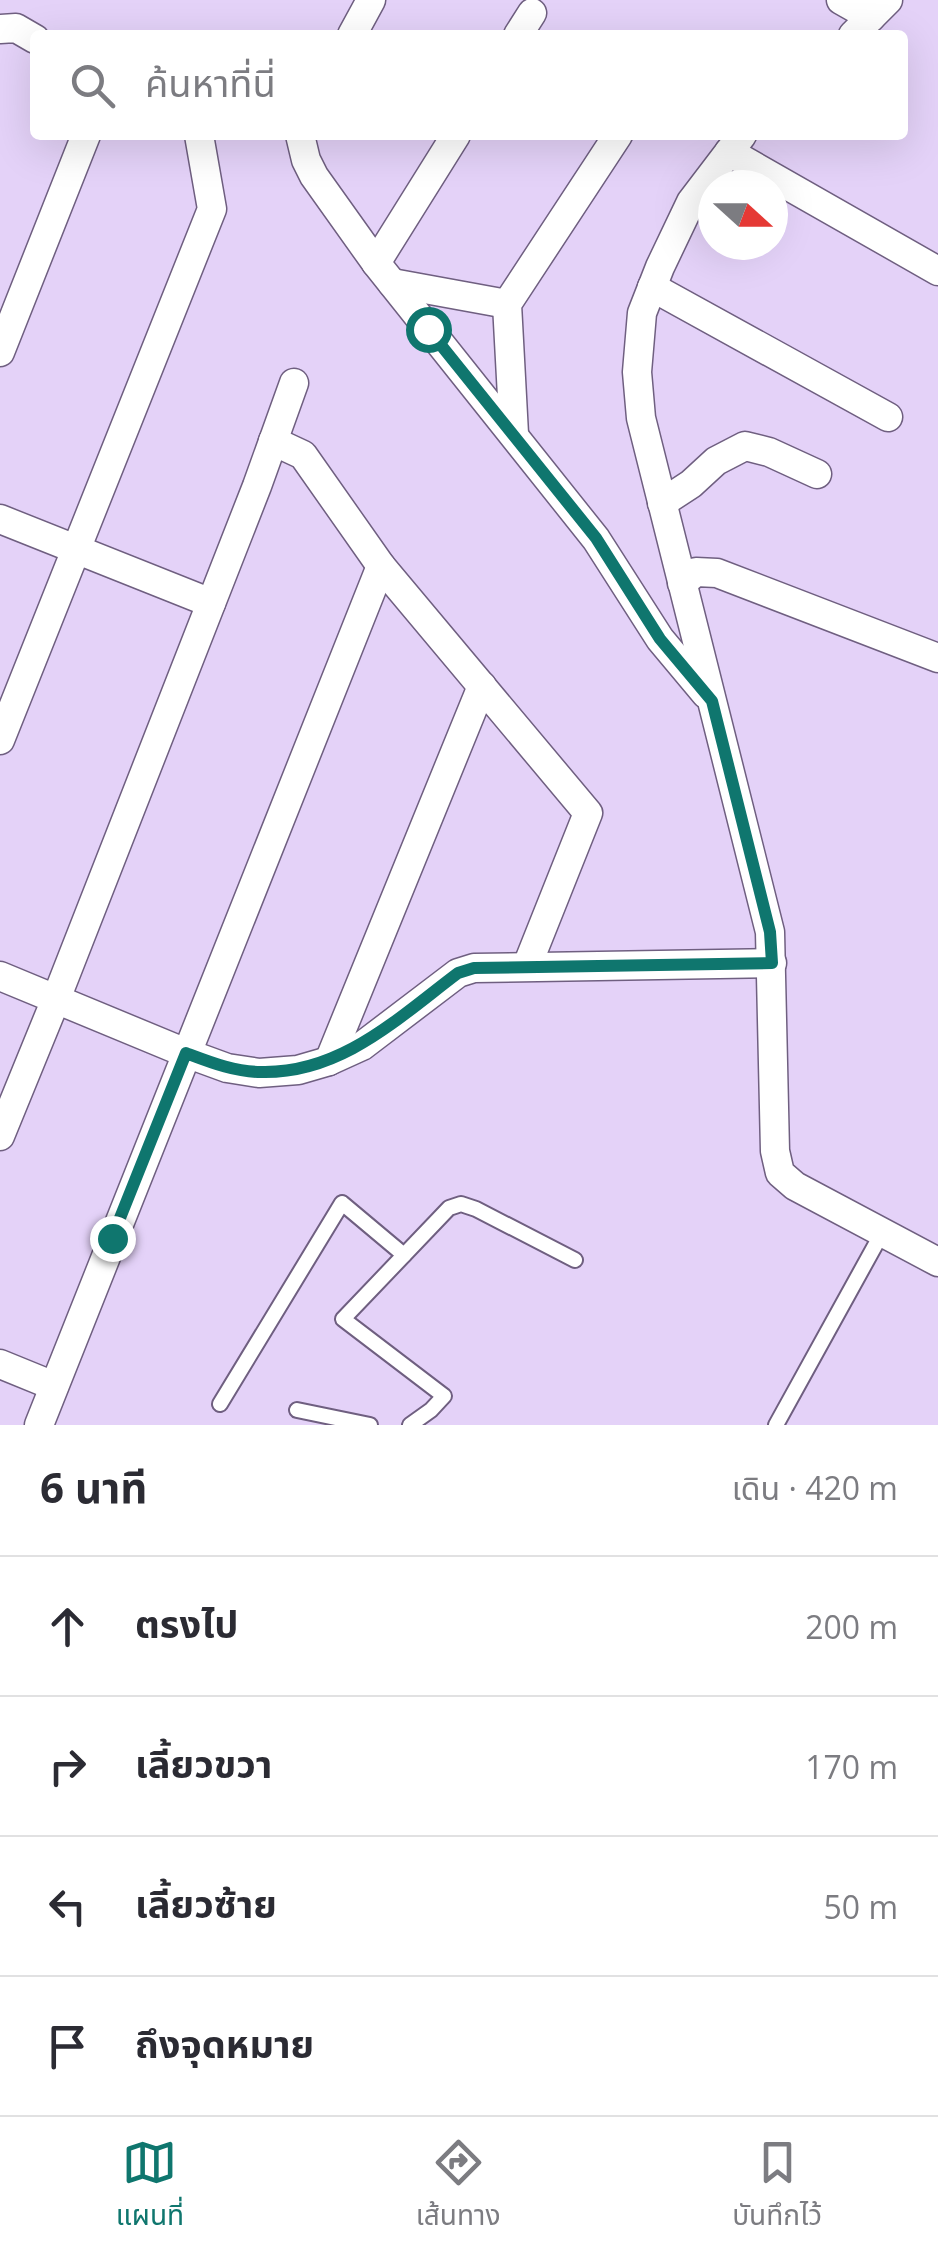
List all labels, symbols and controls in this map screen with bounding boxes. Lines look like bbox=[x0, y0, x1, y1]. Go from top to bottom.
search box bbox=[30, 30, 908, 140]
text: ค้นหาที่นี่ bbox=[145, 56, 276, 108]
icon: search bbox=[65, 58, 120, 113]
north arrow bbox=[698, 170, 788, 260]
route start bbox=[406, 307, 452, 353]
route end bbox=[90, 1216, 136, 1262]
text: 6 นาที bbox=[40, 1458, 147, 1515]
text: เดิน · 420 m bbox=[732, 1466, 898, 1509]
text: ตรงไป bbox=[135, 1597, 238, 1649]
icon: ahead bbox=[40, 1599, 95, 1654]
text: 200 m bbox=[805, 1605, 898, 1648]
text: เลี้ยวขวา bbox=[135, 1737, 272, 1789]
icon: right bbox=[40, 1739, 95, 1794]
text: 170 m bbox=[805, 1745, 898, 1788]
text: เลี้ยวซ้าย bbox=[135, 1877, 277, 1929]
icon: left bbox=[40, 1879, 95, 1934]
text: 50 m bbox=[823, 1885, 898, 1928]
text: ถึงจุดหมาย bbox=[135, 2017, 314, 2069]
icon: arrive bbox=[40, 2019, 95, 2074]
tab: แผนที่ bbox=[116, 2135, 184, 2238]
tab: เส้นทาง bbox=[416, 2135, 500, 2238]
tab: บันทึกไว้ bbox=[732, 2135, 822, 2238]

